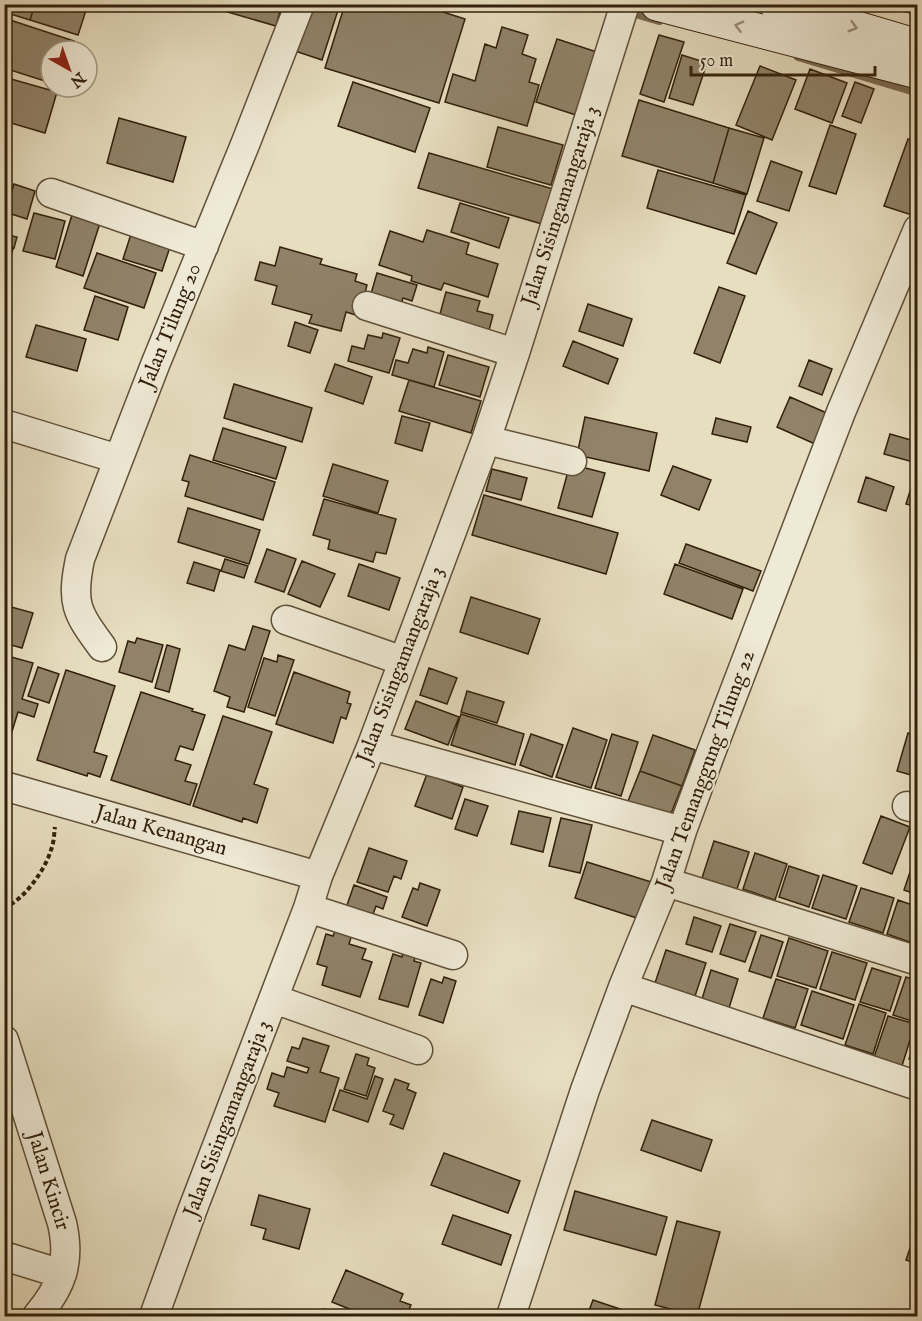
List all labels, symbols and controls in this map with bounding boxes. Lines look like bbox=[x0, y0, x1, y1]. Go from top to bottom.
one-way arrow bbox=[734, 20, 744, 33]
one-way arrow bbox=[847, 20, 857, 32]
north arrow bbox=[39, 39, 99, 99]
scale bar bbox=[691, 39, 876, 77]
text: 50 m bbox=[700, 50, 733, 73]
text: N bbox=[66, 66, 90, 91]
street label: Jalan Sisingamangaraja 3 bbox=[515, 102, 606, 311]
street label: Jalan Tilung 20 bbox=[133, 260, 208, 394]
street label: Jalan Sisingamangaraja 3 bbox=[350, 563, 451, 769]
street label: Jalan Temanggung Tilung 22 bbox=[649, 647, 762, 895]
street label: Jalan Kenangan bbox=[90, 799, 230, 863]
street label: Jalan Sisingamangaraja 3 bbox=[177, 1017, 278, 1223]
street label: Jalan Kincir bbox=[20, 1126, 76, 1234]

